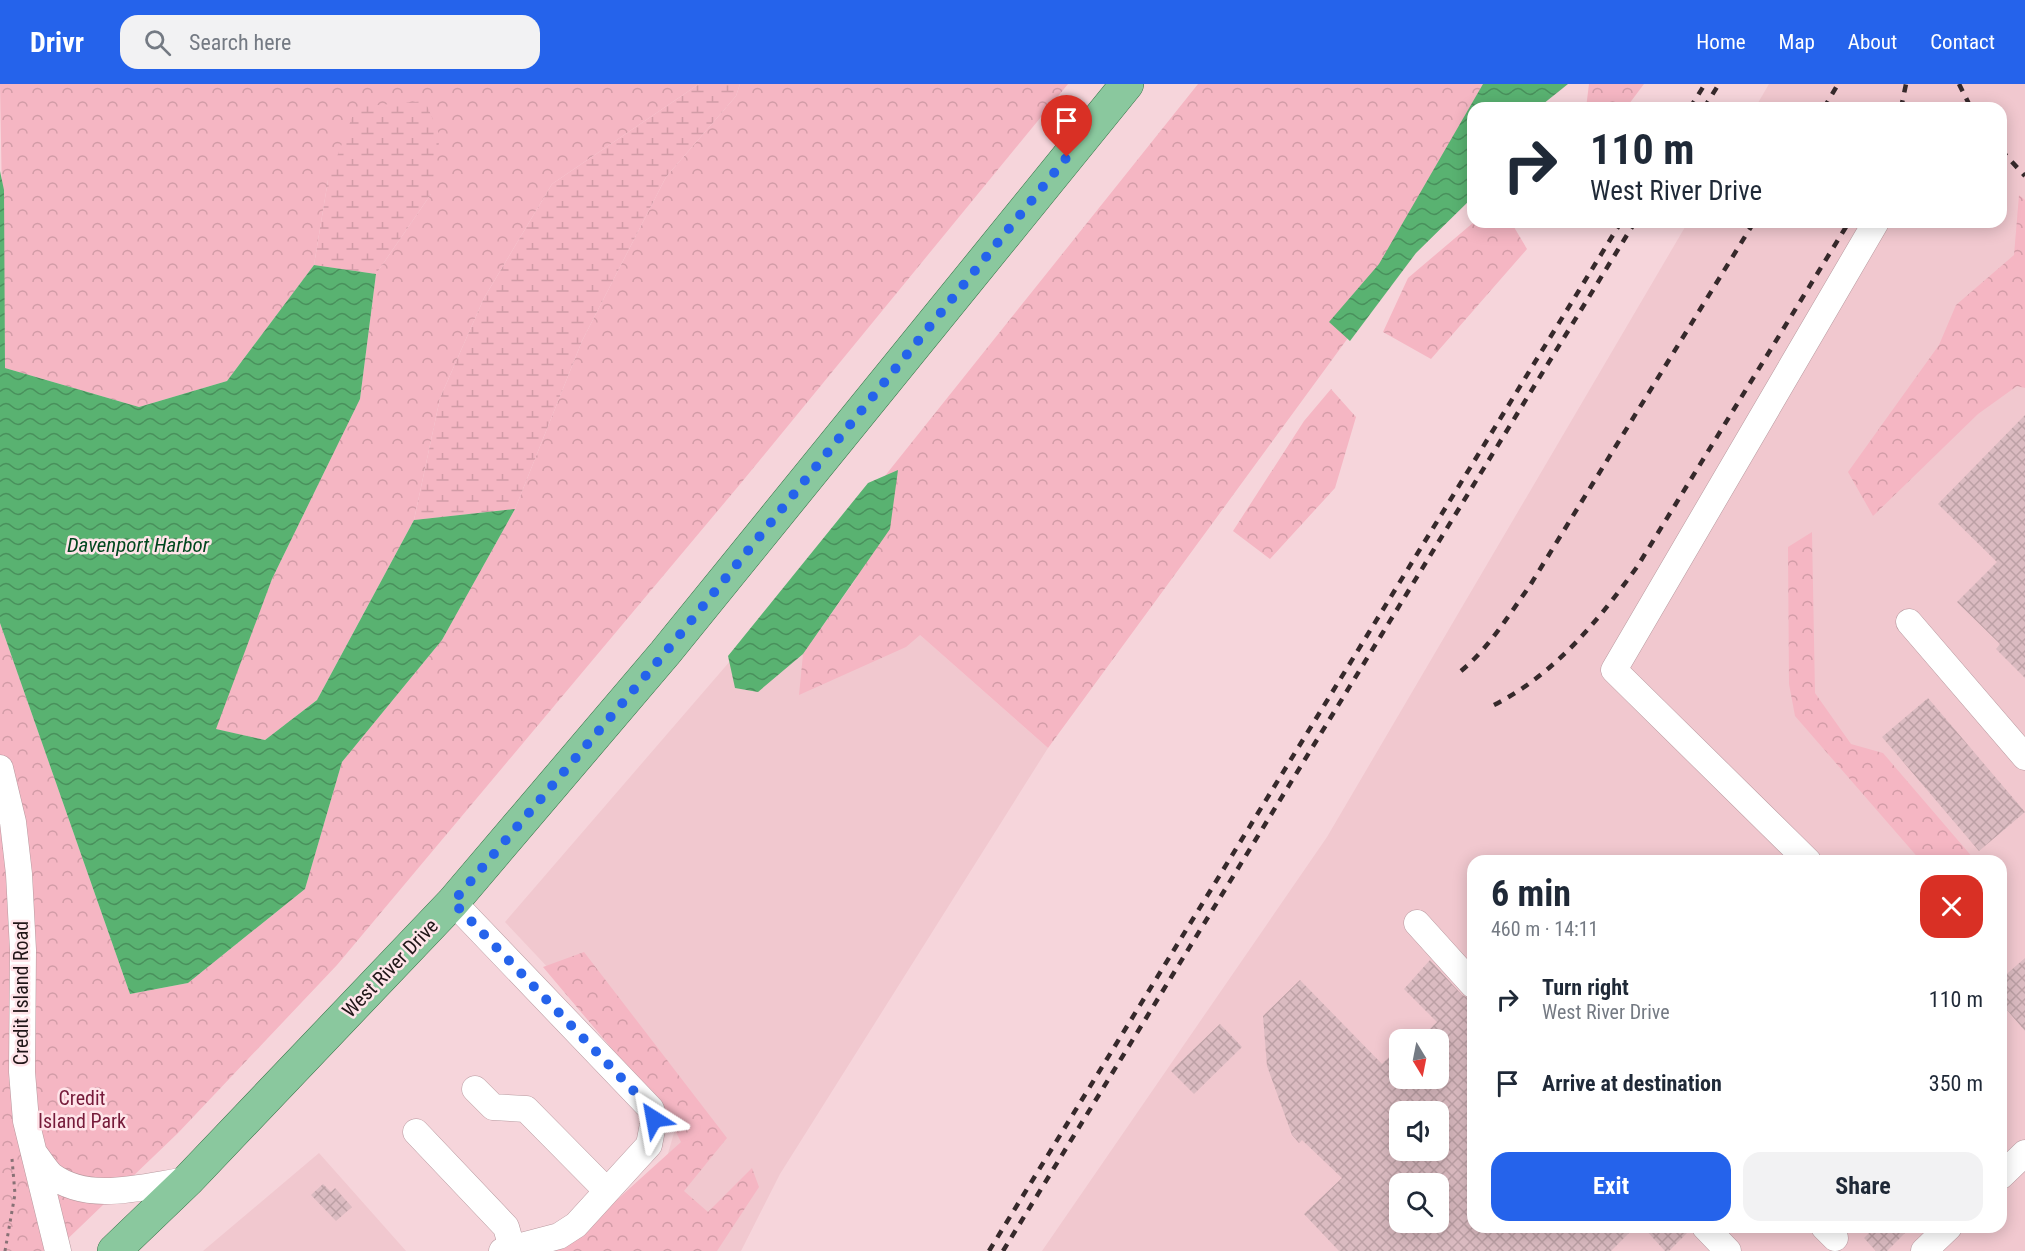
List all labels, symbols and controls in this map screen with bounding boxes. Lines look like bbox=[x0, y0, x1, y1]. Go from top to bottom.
search box bbox=[120, 15, 540, 69]
text: Drivr bbox=[30, 26, 84, 59]
icon: search bbox=[141, 26, 174, 59]
text: Search here bbox=[189, 30, 291, 55]
text: Home bbox=[1696, 30, 1746, 54]
text: Map bbox=[1779, 30, 1815, 54]
text: About bbox=[1848, 30, 1897, 54]
text: Contact bbox=[1930, 30, 1995, 54]
pin bbox=[1041, 95, 1092, 157]
icon: arrive bbox=[1050, 104, 1083, 137]
text: 110 m bbox=[1590, 125, 1695, 174]
icon: right bbox=[1491, 126, 1569, 204]
text: West River Drive bbox=[1590, 175, 1762, 207]
water label: Davenport Harbor bbox=[67, 533, 210, 557]
text: 6 min bbox=[1491, 873, 1571, 915]
button: close bbox=[1920, 875, 1983, 938]
street label: West River Drive bbox=[337, 914, 443, 1022]
text: 460 m · 14:11 bbox=[1491, 917, 1598, 941]
street label: Credit Island Road bbox=[9, 921, 33, 1065]
text: Turn right bbox=[1542, 975, 1629, 1000]
icon: right bbox=[1491, 983, 1524, 1016]
text: 110 m bbox=[1929, 987, 1983, 1012]
text: West River Drive bbox=[1542, 1000, 1670, 1024]
north arrow bbox=[1389, 1029, 1449, 1089]
map controls bbox=[1389, 1029, 1449, 1233]
icon: arrive bbox=[1491, 1067, 1524, 1100]
text: Arrive at destination bbox=[1542, 1071, 1722, 1096]
text: 350 m bbox=[1929, 1071, 1983, 1096]
park label: Credit Island Park bbox=[38, 1086, 126, 1133]
position arrow bbox=[622, 1087, 686, 1151]
button: sound bbox=[1389, 1101, 1449, 1161]
button: Exit bbox=[1491, 1152, 1731, 1221]
button: Share bbox=[1743, 1152, 1983, 1221]
button: search bbox=[1389, 1173, 1449, 1233]

